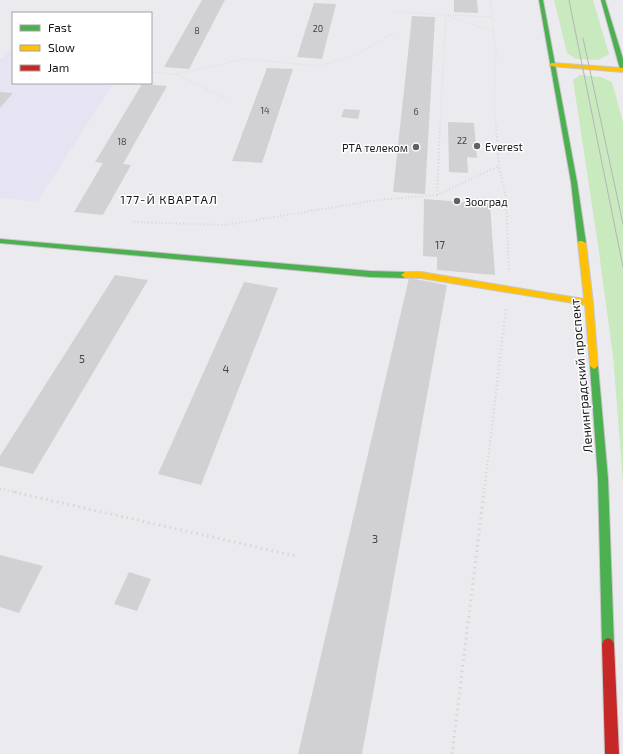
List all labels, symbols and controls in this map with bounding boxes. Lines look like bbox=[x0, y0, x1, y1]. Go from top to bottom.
legend bbox=[12, 12, 152, 84]
text: Fast bbox=[48, 20, 72, 34]
house number: 20 bbox=[313, 23, 323, 34]
house number: 8 bbox=[194, 25, 200, 36]
text: Slow bbox=[48, 40, 75, 54]
text: Jam bbox=[48, 60, 69, 74]
house number: 14 bbox=[260, 105, 270, 116]
house number: 6 bbox=[413, 106, 419, 117]
house number: 22 bbox=[457, 135, 467, 146]
house number: 18 bbox=[117, 136, 127, 147]
place label: Everest bbox=[485, 140, 523, 153]
place label: РТА телеком bbox=[342, 141, 408, 154]
marker: Everest bbox=[472, 141, 482, 151]
marker: РТА телеком bbox=[411, 142, 421, 152]
district label: 177-Й КВАРТАЛ bbox=[120, 192, 218, 206]
place label: Зооград bbox=[465, 195, 508, 208]
marker: Зооград bbox=[452, 196, 462, 206]
house number: 17 bbox=[435, 238, 445, 251]
street label: Ленинградский проспект bbox=[566, 298, 596, 454]
house number: 5 bbox=[79, 352, 85, 365]
house number: 4 bbox=[223, 362, 230, 375]
house number: 3 bbox=[372, 532, 378, 545]

